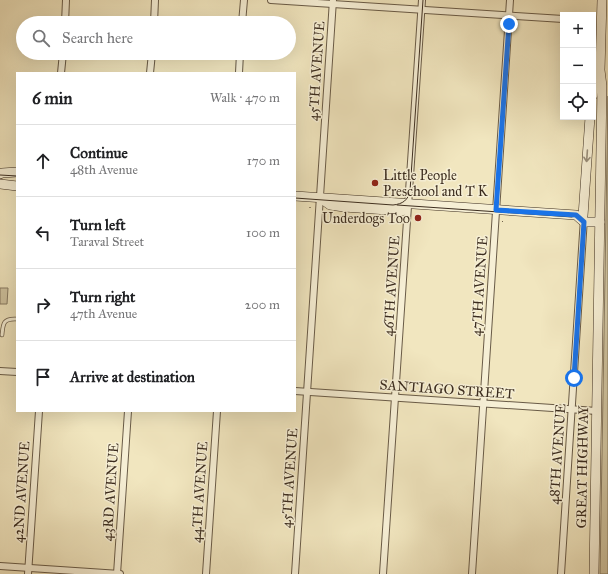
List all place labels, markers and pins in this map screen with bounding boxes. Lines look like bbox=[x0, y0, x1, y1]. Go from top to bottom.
place label: Little People Preschool and T K bbox=[383, 167, 489, 200]
marker: Little People Preschool and T K bbox=[370, 178, 380, 188]
place label: Underdogs Too bbox=[322, 210, 410, 227]
marker: Underdogs Too bbox=[413, 213, 423, 223]

